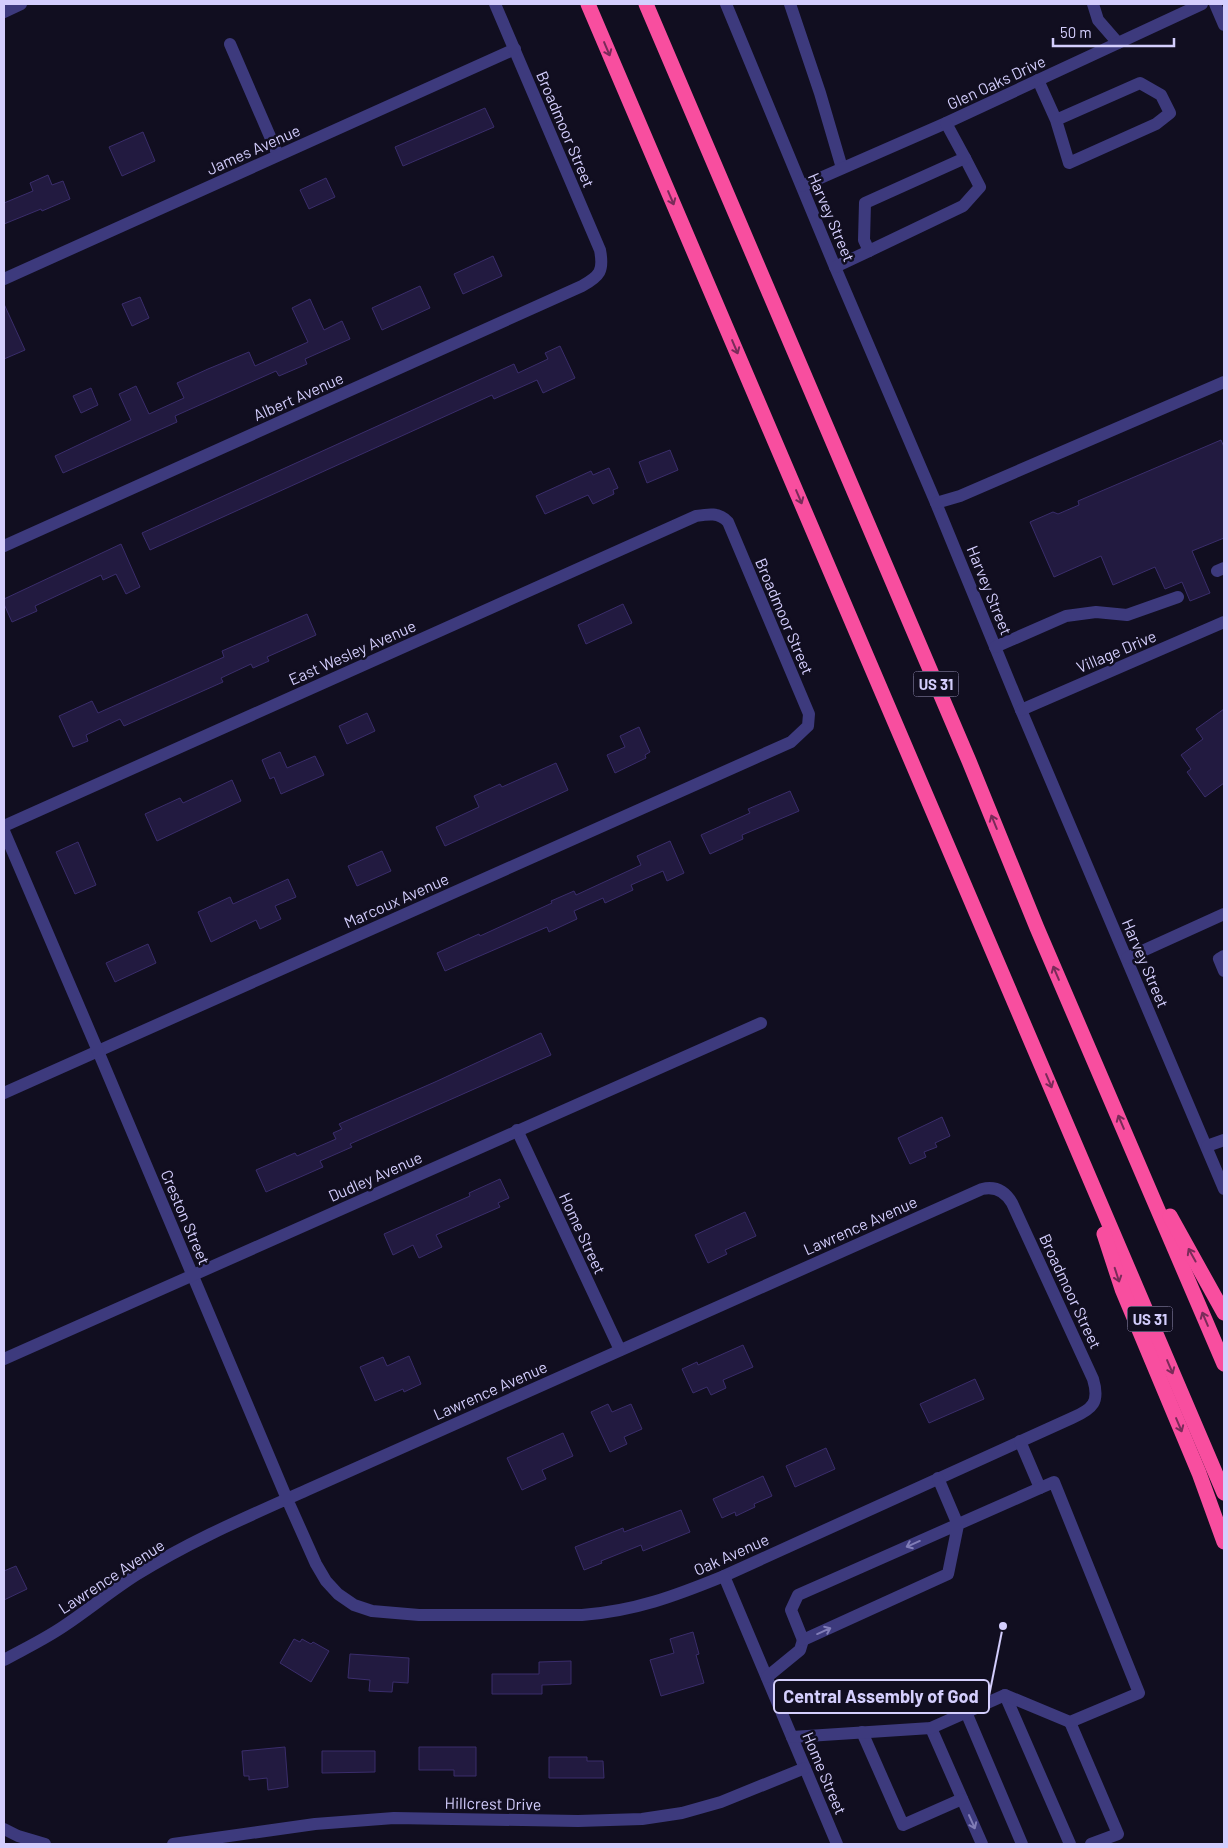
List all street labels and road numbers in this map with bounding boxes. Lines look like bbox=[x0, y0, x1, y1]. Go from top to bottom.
street label: Glen Oaks Drive bbox=[944, 51, 1048, 113]
street label: Broadmoor Street bbox=[533, 68, 599, 190]
street label: James Avenue bbox=[203, 120, 303, 178]
street label: Harvey Street bbox=[805, 170, 859, 264]
street label: Albert Avenue bbox=[250, 368, 346, 424]
street label: Harvey Street bbox=[963, 542, 1017, 638]
street label: Broadmoor Street bbox=[752, 555, 818, 677]
street label: East Wesley Avenue bbox=[285, 615, 419, 689]
street label: Village Drive bbox=[1073, 626, 1159, 676]
road number: US 31 bbox=[914, 672, 958, 696]
street label: Marcoux Avenue bbox=[341, 868, 451, 932]
street label: Harvey Street bbox=[1119, 916, 1173, 1010]
street label: Dudley Avenue bbox=[325, 1147, 425, 1205]
street label: Creston Street bbox=[157, 1167, 215, 1267]
street label: Home Street bbox=[556, 1189, 610, 1277]
street label: Lawrence Avenue bbox=[800, 1191, 920, 1259]
street label: Broadmoor Street bbox=[1036, 1230, 1106, 1352]
road number: US 31 bbox=[1128, 1306, 1172, 1332]
street label: Lawrence Avenue bbox=[430, 1356, 550, 1424]
street label: Oak Avenue bbox=[691, 1529, 771, 1579]
street label: Lawrence Avenue bbox=[55, 1535, 167, 1617]
street label: Home Street bbox=[799, 1729, 851, 1817]
street label: Hillcrest Drive bbox=[444, 1793, 542, 1813]

